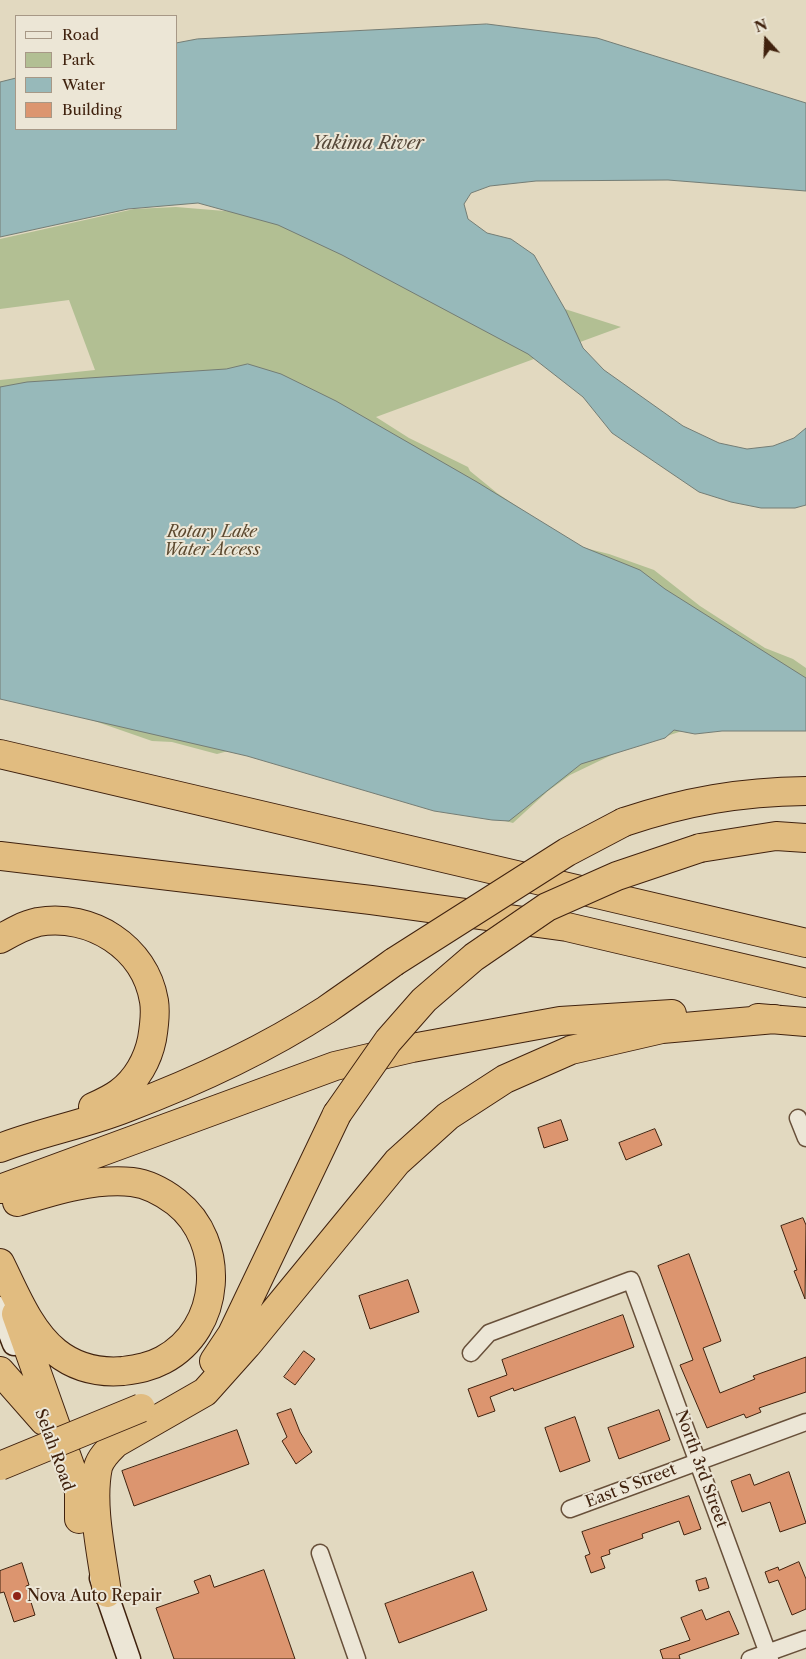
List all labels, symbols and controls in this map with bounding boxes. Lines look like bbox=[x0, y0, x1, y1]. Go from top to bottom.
legend bbox=[15, 15, 178, 130]
north arrow bbox=[741, 15, 791, 65]
text: N bbox=[752, 15, 770, 36]
text: Road bbox=[62, 25, 99, 44]
text: Park bbox=[62, 50, 95, 69]
text: Water bbox=[62, 75, 105, 94]
text: Building bbox=[62, 100, 122, 119]
water label: Yakima River bbox=[312, 133, 424, 155]
park label: Rotary Lake Water Access bbox=[164, 522, 260, 560]
street label: Selah Road bbox=[30, 1407, 78, 1493]
street label: North 3rd Street bbox=[671, 1407, 731, 1531]
street label: East S Street bbox=[583, 1460, 679, 1512]
place label: Nova Auto Repair bbox=[27, 1586, 162, 1606]
marker: Nova Auto Repair bbox=[11, 1590, 23, 1602]

